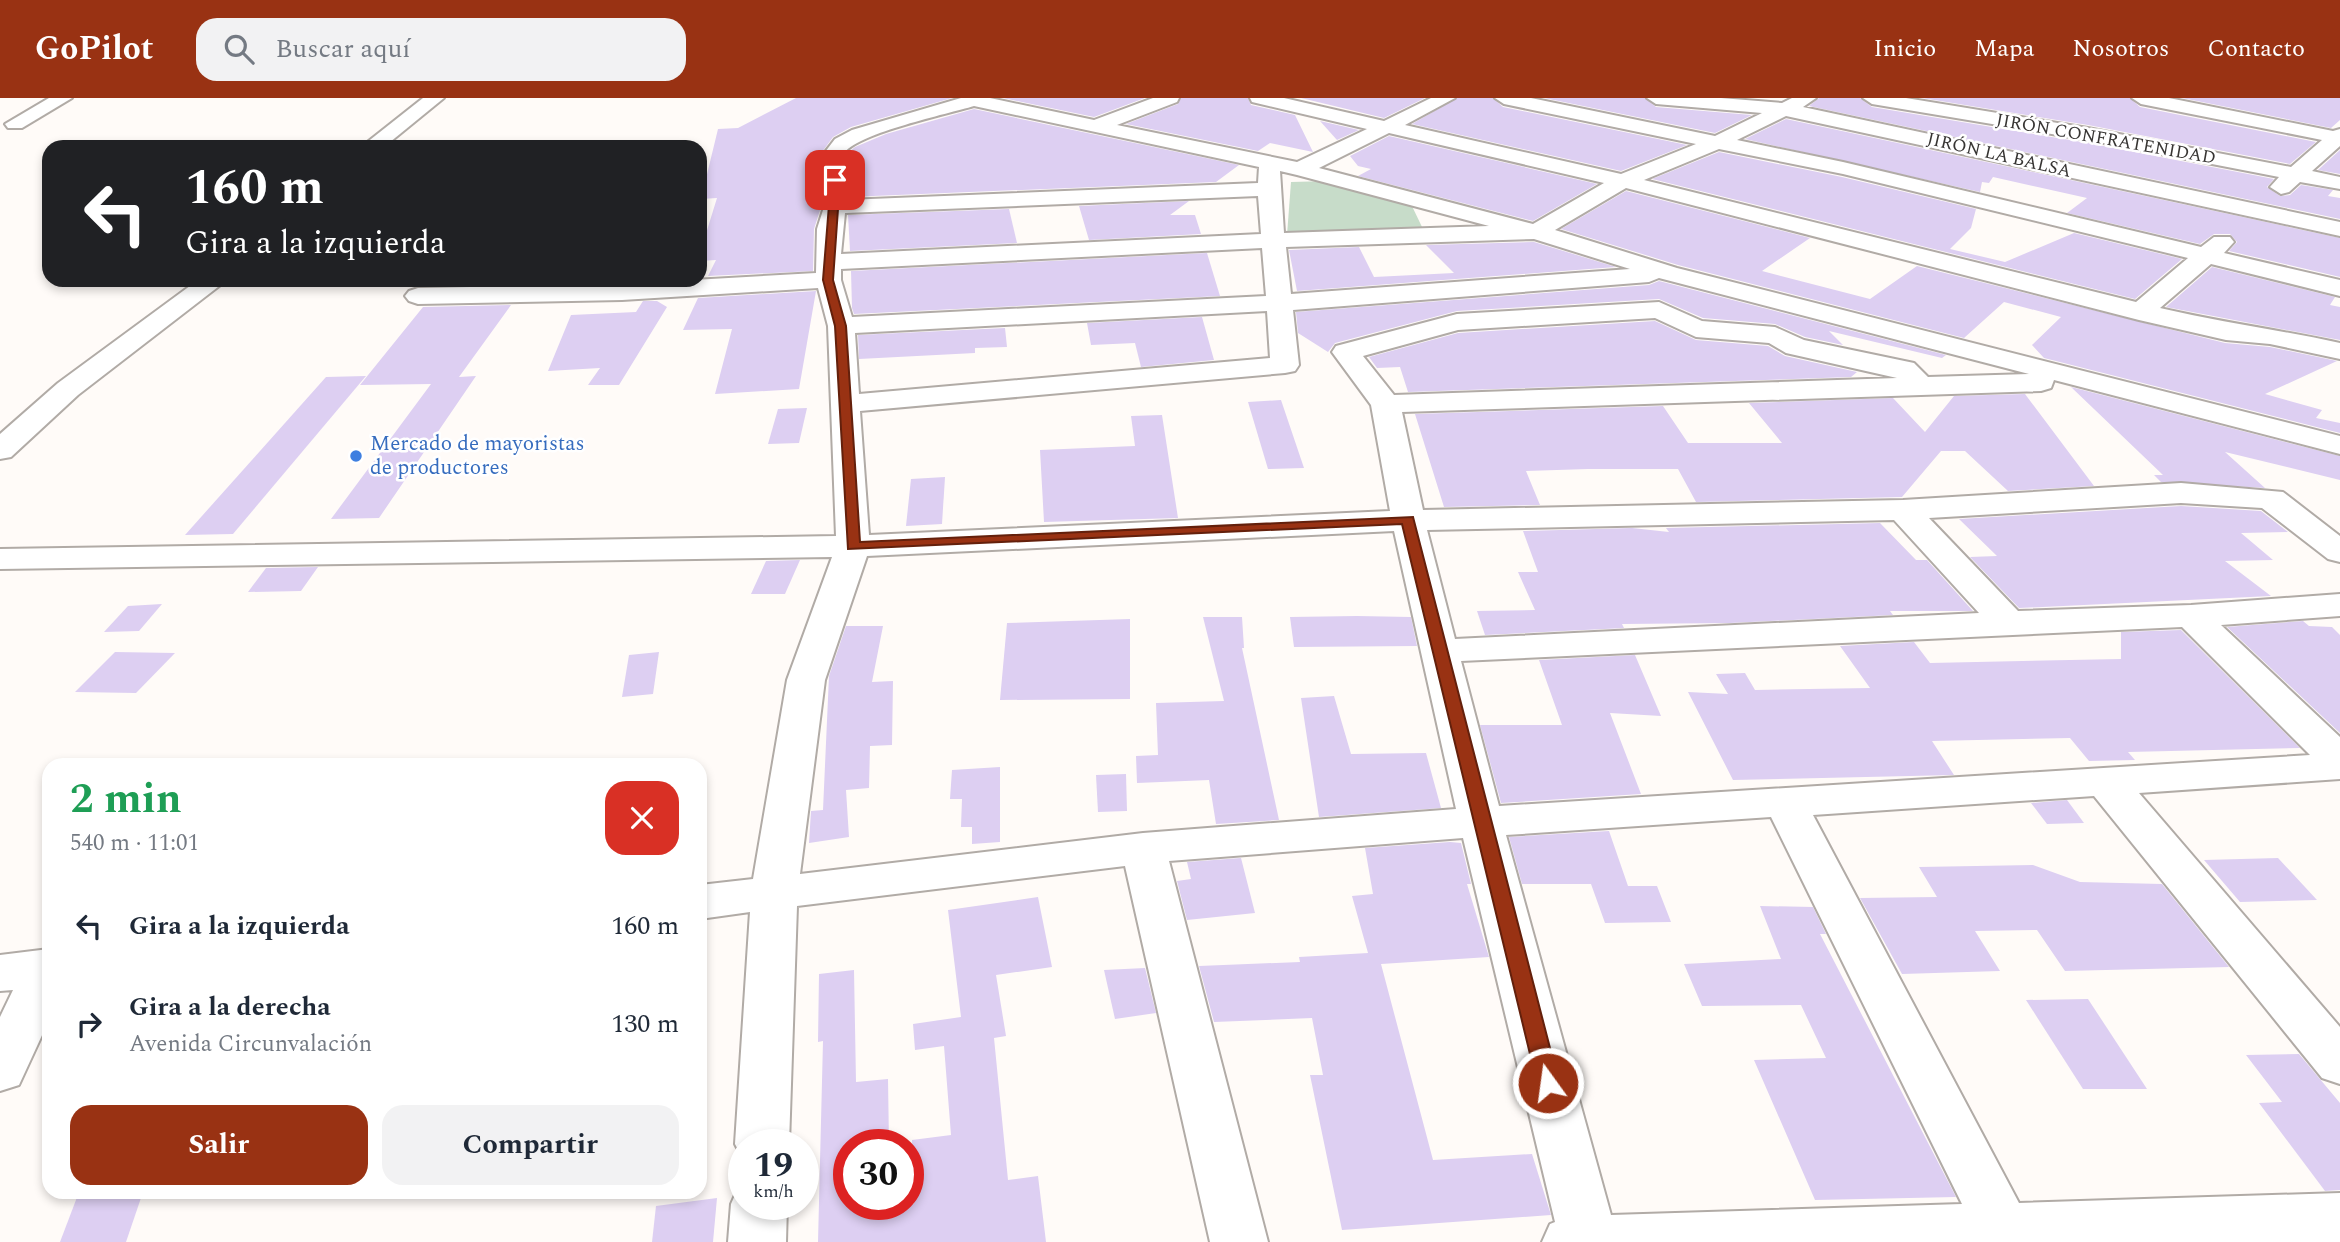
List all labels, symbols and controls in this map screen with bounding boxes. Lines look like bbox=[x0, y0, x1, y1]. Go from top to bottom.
search box bbox=[196, 18, 686, 81]
text: GoPilot bbox=[35, 24, 154, 74]
text: Buscar aquí bbox=[276, 29, 410, 69]
icon: search bbox=[220, 30, 258, 68]
text: Inicio bbox=[1873, 31, 1936, 67]
text: Mapa bbox=[1974, 31, 2034, 67]
text: Nosotros bbox=[2072, 31, 2169, 67]
text: Contacto bbox=[2207, 31, 2305, 67]
street label: JIRÓN CONFRATENIDAD bbox=[1994, 106, 2218, 172]
street label: JIRÓN LA BALSA bbox=[1924, 125, 2074, 185]
pin bbox=[805, 150, 865, 210]
text: 160 m bbox=[185, 151, 324, 226]
icon: arrive bbox=[816, 161, 854, 199]
icon: left bbox=[70, 168, 161, 259]
text: Gira a la izquierda bbox=[185, 219, 446, 268]
place label: Mercado de mayoristas de productores bbox=[370, 428, 585, 484]
marker: Mercado de mayoristas de productores bbox=[348, 448, 364, 464]
text: 2 min bbox=[70, 768, 182, 831]
button: close bbox=[605, 781, 679, 855]
text: 540 m · 11:01 bbox=[70, 826, 199, 861]
text: Gira a la izquierda bbox=[129, 906, 350, 946]
text: 160 m bbox=[611, 906, 679, 946]
icon: left bbox=[70, 907, 108, 945]
text: Gira a la derecha bbox=[129, 987, 331, 1027]
text: 130 m bbox=[611, 1004, 679, 1044]
icon: right bbox=[70, 1005, 108, 1043]
text: Avenida Circunvalación bbox=[129, 1027, 372, 1062]
position arrow bbox=[1511, 1046, 1585, 1120]
button: Salir bbox=[70, 1105, 368, 1185]
button: Compartir bbox=[382, 1105, 679, 1185]
speed limit sign: 30 bbox=[833, 1129, 924, 1220]
text: 19 bbox=[754, 1139, 793, 1192]
text: km/h bbox=[753, 1178, 794, 1205]

